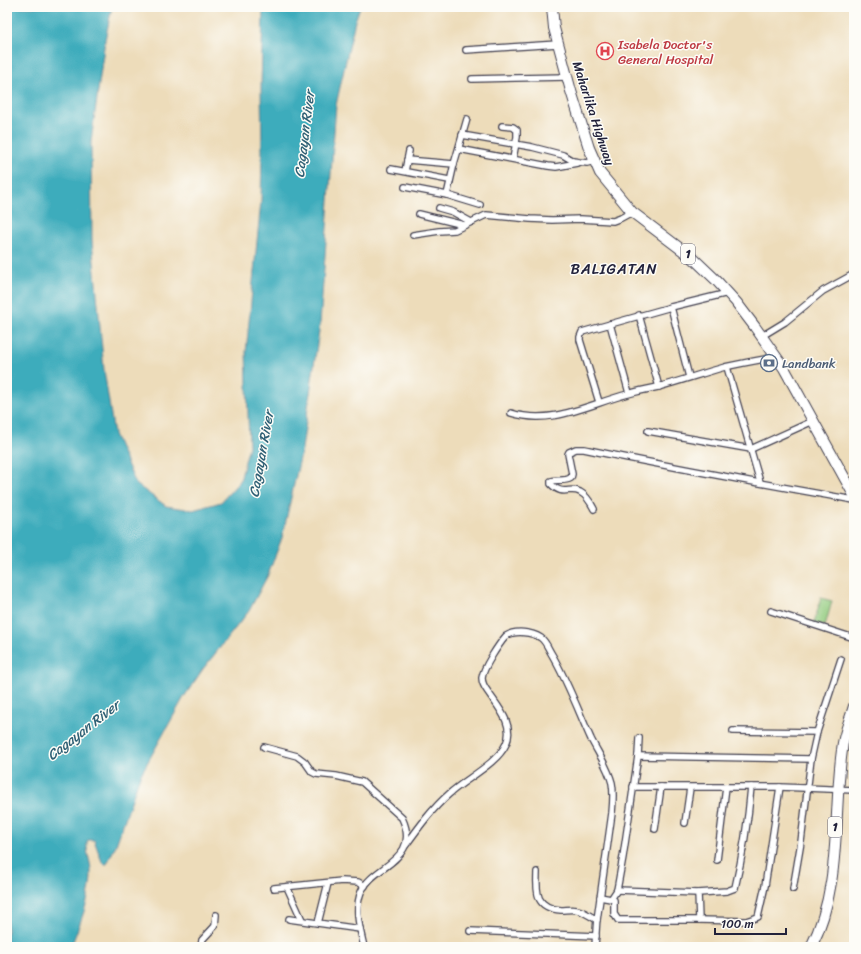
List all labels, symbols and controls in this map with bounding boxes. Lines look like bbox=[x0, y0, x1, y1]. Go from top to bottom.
place label: Isabela Doctor's General Hospital bbox=[617, 33, 713, 71]
hospital icon: Isabela Doctor's General Hospital bbox=[595, 41, 615, 61]
street label: Maharlika Highway bbox=[566, 58, 621, 168]
water label: Cagayan River bbox=[287, 86, 323, 179]
road number: 1 bbox=[681, 244, 695, 264]
district label: BALIGATAN bbox=[570, 256, 658, 282]
place label: Landbank bbox=[782, 352, 836, 375]
bank icon: Landbank bbox=[759, 353, 779, 373]
water label: Cagayan River bbox=[242, 406, 282, 499]
water label: Cagayan River bbox=[41, 692, 128, 767]
road number: 1 bbox=[828, 817, 842, 837]
scale bar bbox=[715, 910, 786, 936]
text: 100 m bbox=[721, 913, 754, 935]

